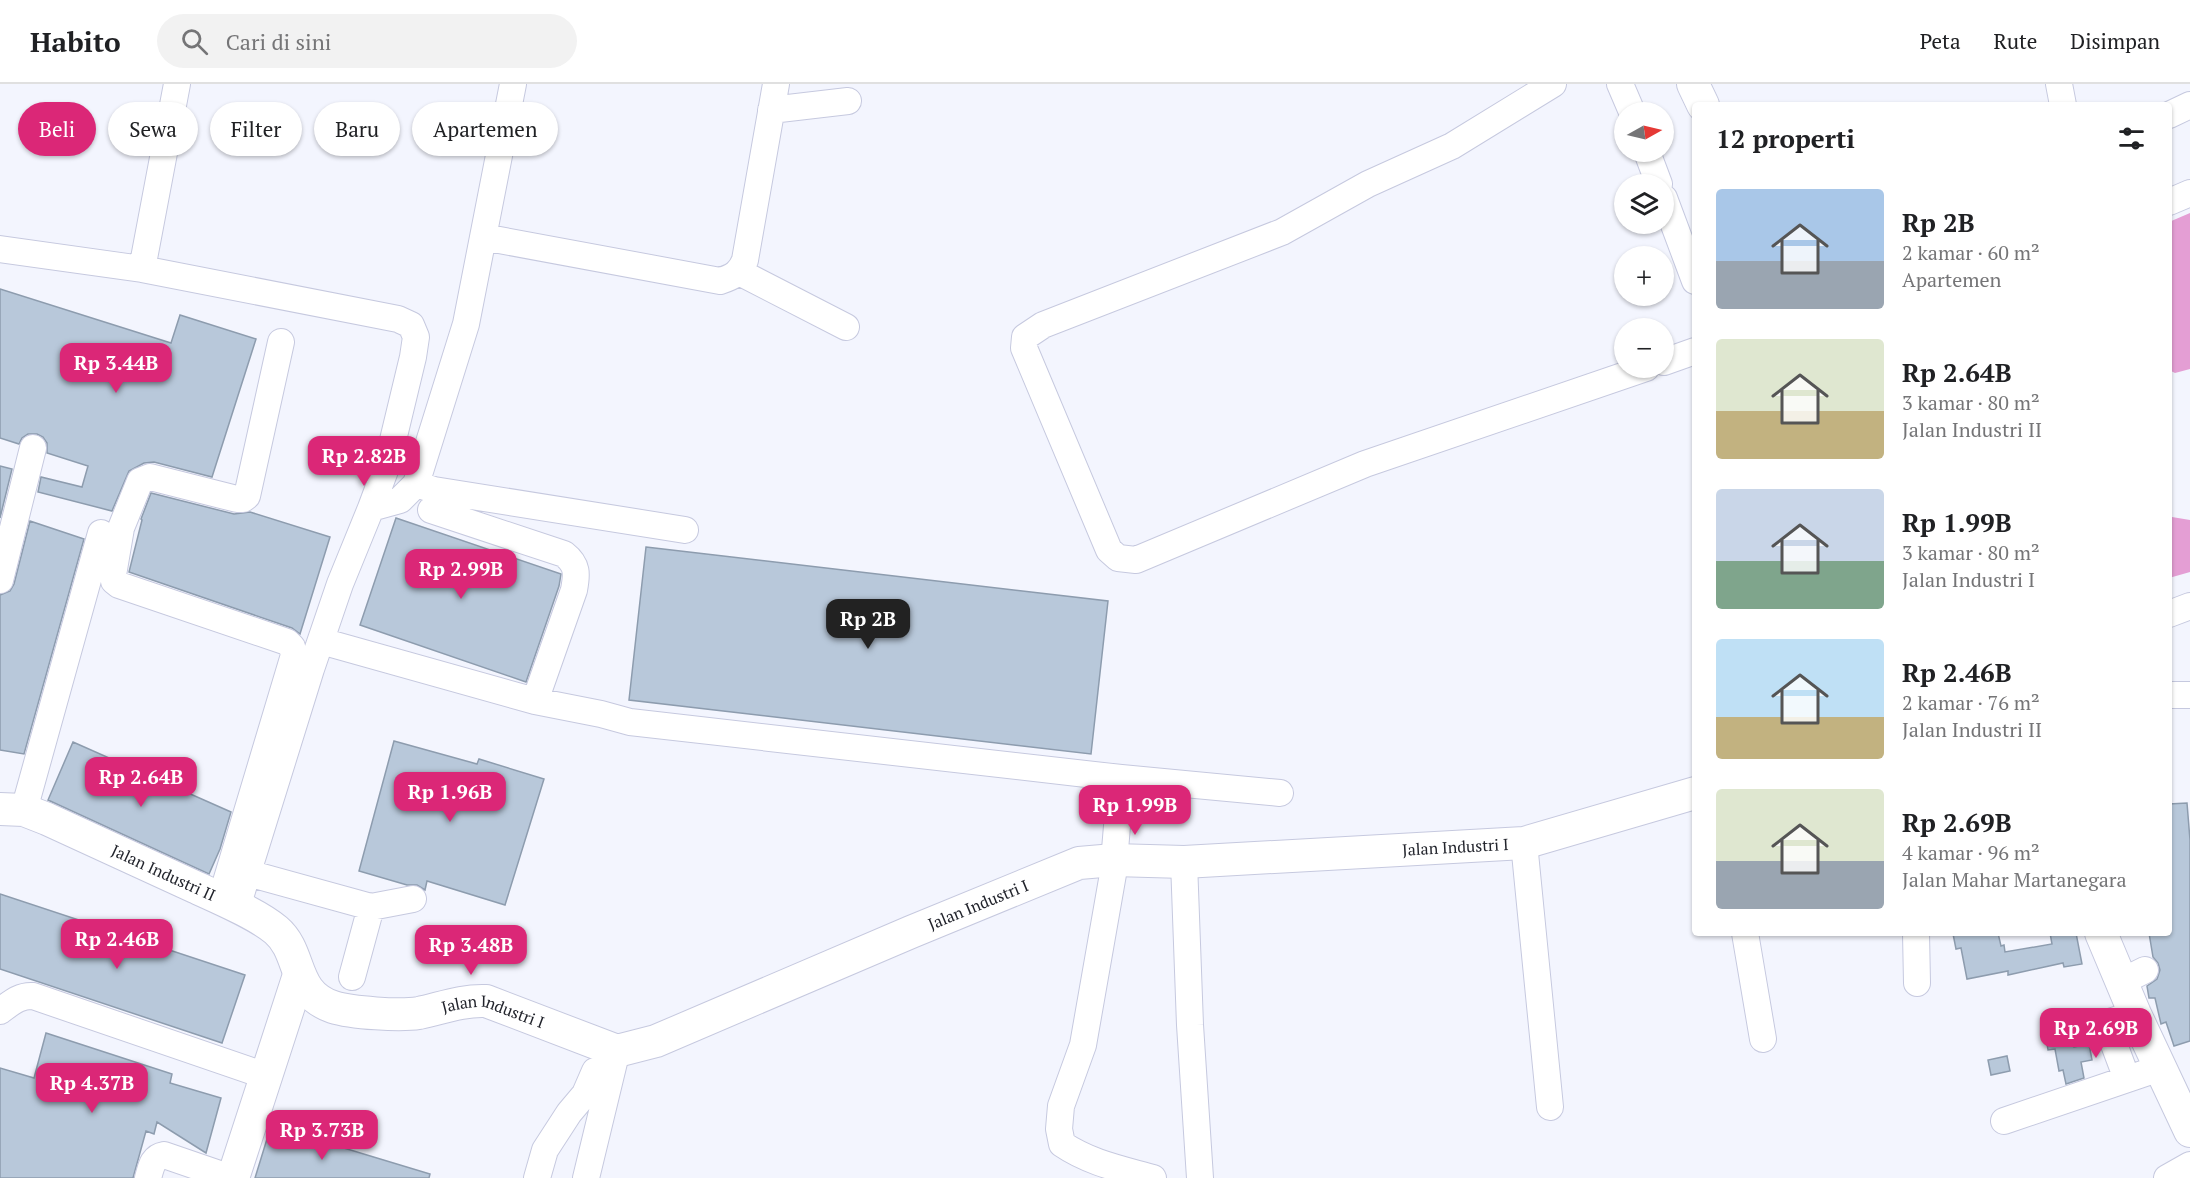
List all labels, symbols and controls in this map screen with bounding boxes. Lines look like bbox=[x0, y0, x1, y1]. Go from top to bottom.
search box bbox=[157, 14, 577, 68]
text: Habito bbox=[30, 23, 121, 60]
icon: search bbox=[178, 25, 211, 58]
text: Cari di sini bbox=[226, 27, 331, 56]
text: Peta bbox=[1920, 27, 1961, 55]
text: Rute bbox=[1994, 27, 2037, 55]
text: Disimpan bbox=[2070, 27, 2160, 55]
chip: Beli bbox=[18, 102, 96, 156]
chip: Sewa bbox=[108, 102, 198, 156]
chip: Filter bbox=[210, 102, 302, 156]
chip: Baru bbox=[314, 102, 400, 156]
chip: Apartemen bbox=[412, 102, 558, 156]
north arrow bbox=[1614, 102, 1674, 162]
map controls bbox=[1614, 102, 1674, 378]
text: 12 properti bbox=[1716, 121, 1855, 155]
icon: filters bbox=[2115, 122, 2148, 155]
button: layers bbox=[1614, 174, 1674, 234]
text: Rp 2B bbox=[1902, 205, 1975, 239]
icon: home bbox=[1764, 213, 1836, 285]
text: 2 kamar · 60 m² bbox=[1902, 239, 2040, 266]
button: + bbox=[1614, 246, 1674, 306]
text: Apartemen bbox=[1902, 266, 2001, 293]
button: − bbox=[1614, 318, 1674, 378]
pin: Rp 3.44B bbox=[54, 343, 178, 394]
text: Rp 3.44B bbox=[74, 349, 158, 376]
text: Rp 2.64B bbox=[1902, 355, 2012, 389]
icon: home bbox=[1764, 363, 1836, 435]
text: 3 kamar · 80 m² bbox=[1902, 389, 2040, 416]
text: Jalan Industri II bbox=[1902, 416, 2042, 443]
pin: Rp 2.82B bbox=[302, 436, 426, 487]
text: Rp 2.82B bbox=[322, 442, 406, 469]
text: Rp 1.99B bbox=[1902, 505, 2012, 539]
icon: home bbox=[1764, 513, 1836, 585]
text: 3 kamar · 80 m² bbox=[1902, 539, 2040, 566]
pin: Rp 2.99B bbox=[399, 549, 523, 600]
text: Rp 2.99B bbox=[419, 555, 503, 582]
text: Jalan Industri I bbox=[1902, 566, 2035, 593]
pin: Rp 2B bbox=[826, 599, 910, 650]
text: Rp 2B bbox=[840, 605, 896, 632]
text: Rp 2.46B bbox=[1902, 655, 2012, 689]
icon: home bbox=[1764, 663, 1836, 735]
text: 2 kamar · 76 m² bbox=[1902, 689, 2040, 716]
text: Jalan Industri II bbox=[1902, 716, 2042, 743]
pin: Rp 2.64B bbox=[79, 757, 203, 808]
text: Rp 2.64B bbox=[99, 763, 183, 790]
pin: Rp 1.96B bbox=[388, 772, 512, 823]
text: Rp 1.96B bbox=[408, 778, 492, 805]
pin: Rp 1.99B bbox=[1073, 785, 1197, 836]
text: Rp 1.99B bbox=[1093, 791, 1177, 818]
text: Rp 2.69B bbox=[1902, 805, 2012, 839]
icon: home bbox=[1764, 813, 1836, 885]
street label: Jalan Industri I bbox=[1402, 833, 1509, 861]
street label: Jalan Industri II bbox=[108, 839, 219, 906]
text: 4 kamar · 96 m² bbox=[1902, 839, 2040, 866]
text: Jalan Mahar Martanegara bbox=[1902, 866, 2127, 893]
street label: Jalan Industri I bbox=[925, 874, 1032, 935]
pin: Rp 2.46B bbox=[55, 919, 179, 970]
text: Rp 2.46B bbox=[75, 925, 159, 952]
pin: Rp 3.48B bbox=[409, 925, 533, 976]
text: Rp 3.48B bbox=[429, 931, 513, 958]
street label: Jalan Industri I bbox=[439, 990, 547, 1033]
pin: Rp 2.69B bbox=[2034, 1008, 2158, 1059]
text: Rp 2.69B bbox=[2054, 1014, 2138, 1041]
pin: Rp 4.37B bbox=[30, 1063, 154, 1114]
text: Rp 4.37B bbox=[50, 1069, 134, 1096]
pin: Rp 3.73B bbox=[260, 1110, 384, 1161]
text: Rp 3.73B bbox=[280, 1116, 364, 1143]

